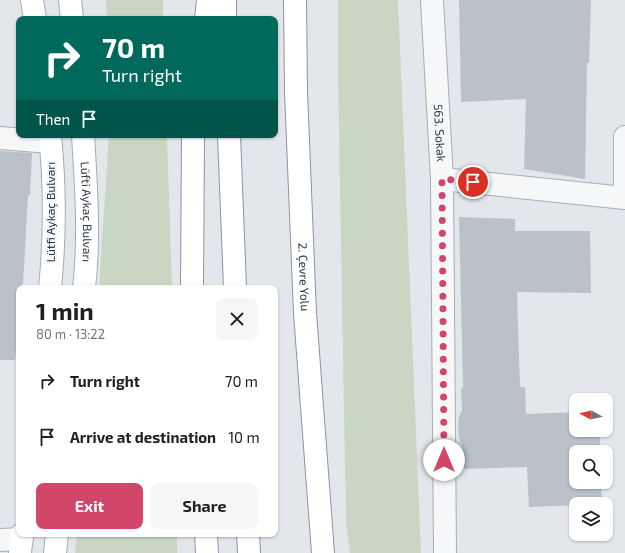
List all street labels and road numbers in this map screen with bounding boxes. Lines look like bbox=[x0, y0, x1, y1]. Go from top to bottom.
street label: 563. Sokak bbox=[432, 103, 449, 162]
street label: Lüfti Aykaç Bulvarı bbox=[79, 161, 95, 263]
street label: Lütfi Aykaç Bulvarı bbox=[43, 162, 58, 262]
street label: 2. Çevre Yolu bbox=[296, 242, 313, 311]

